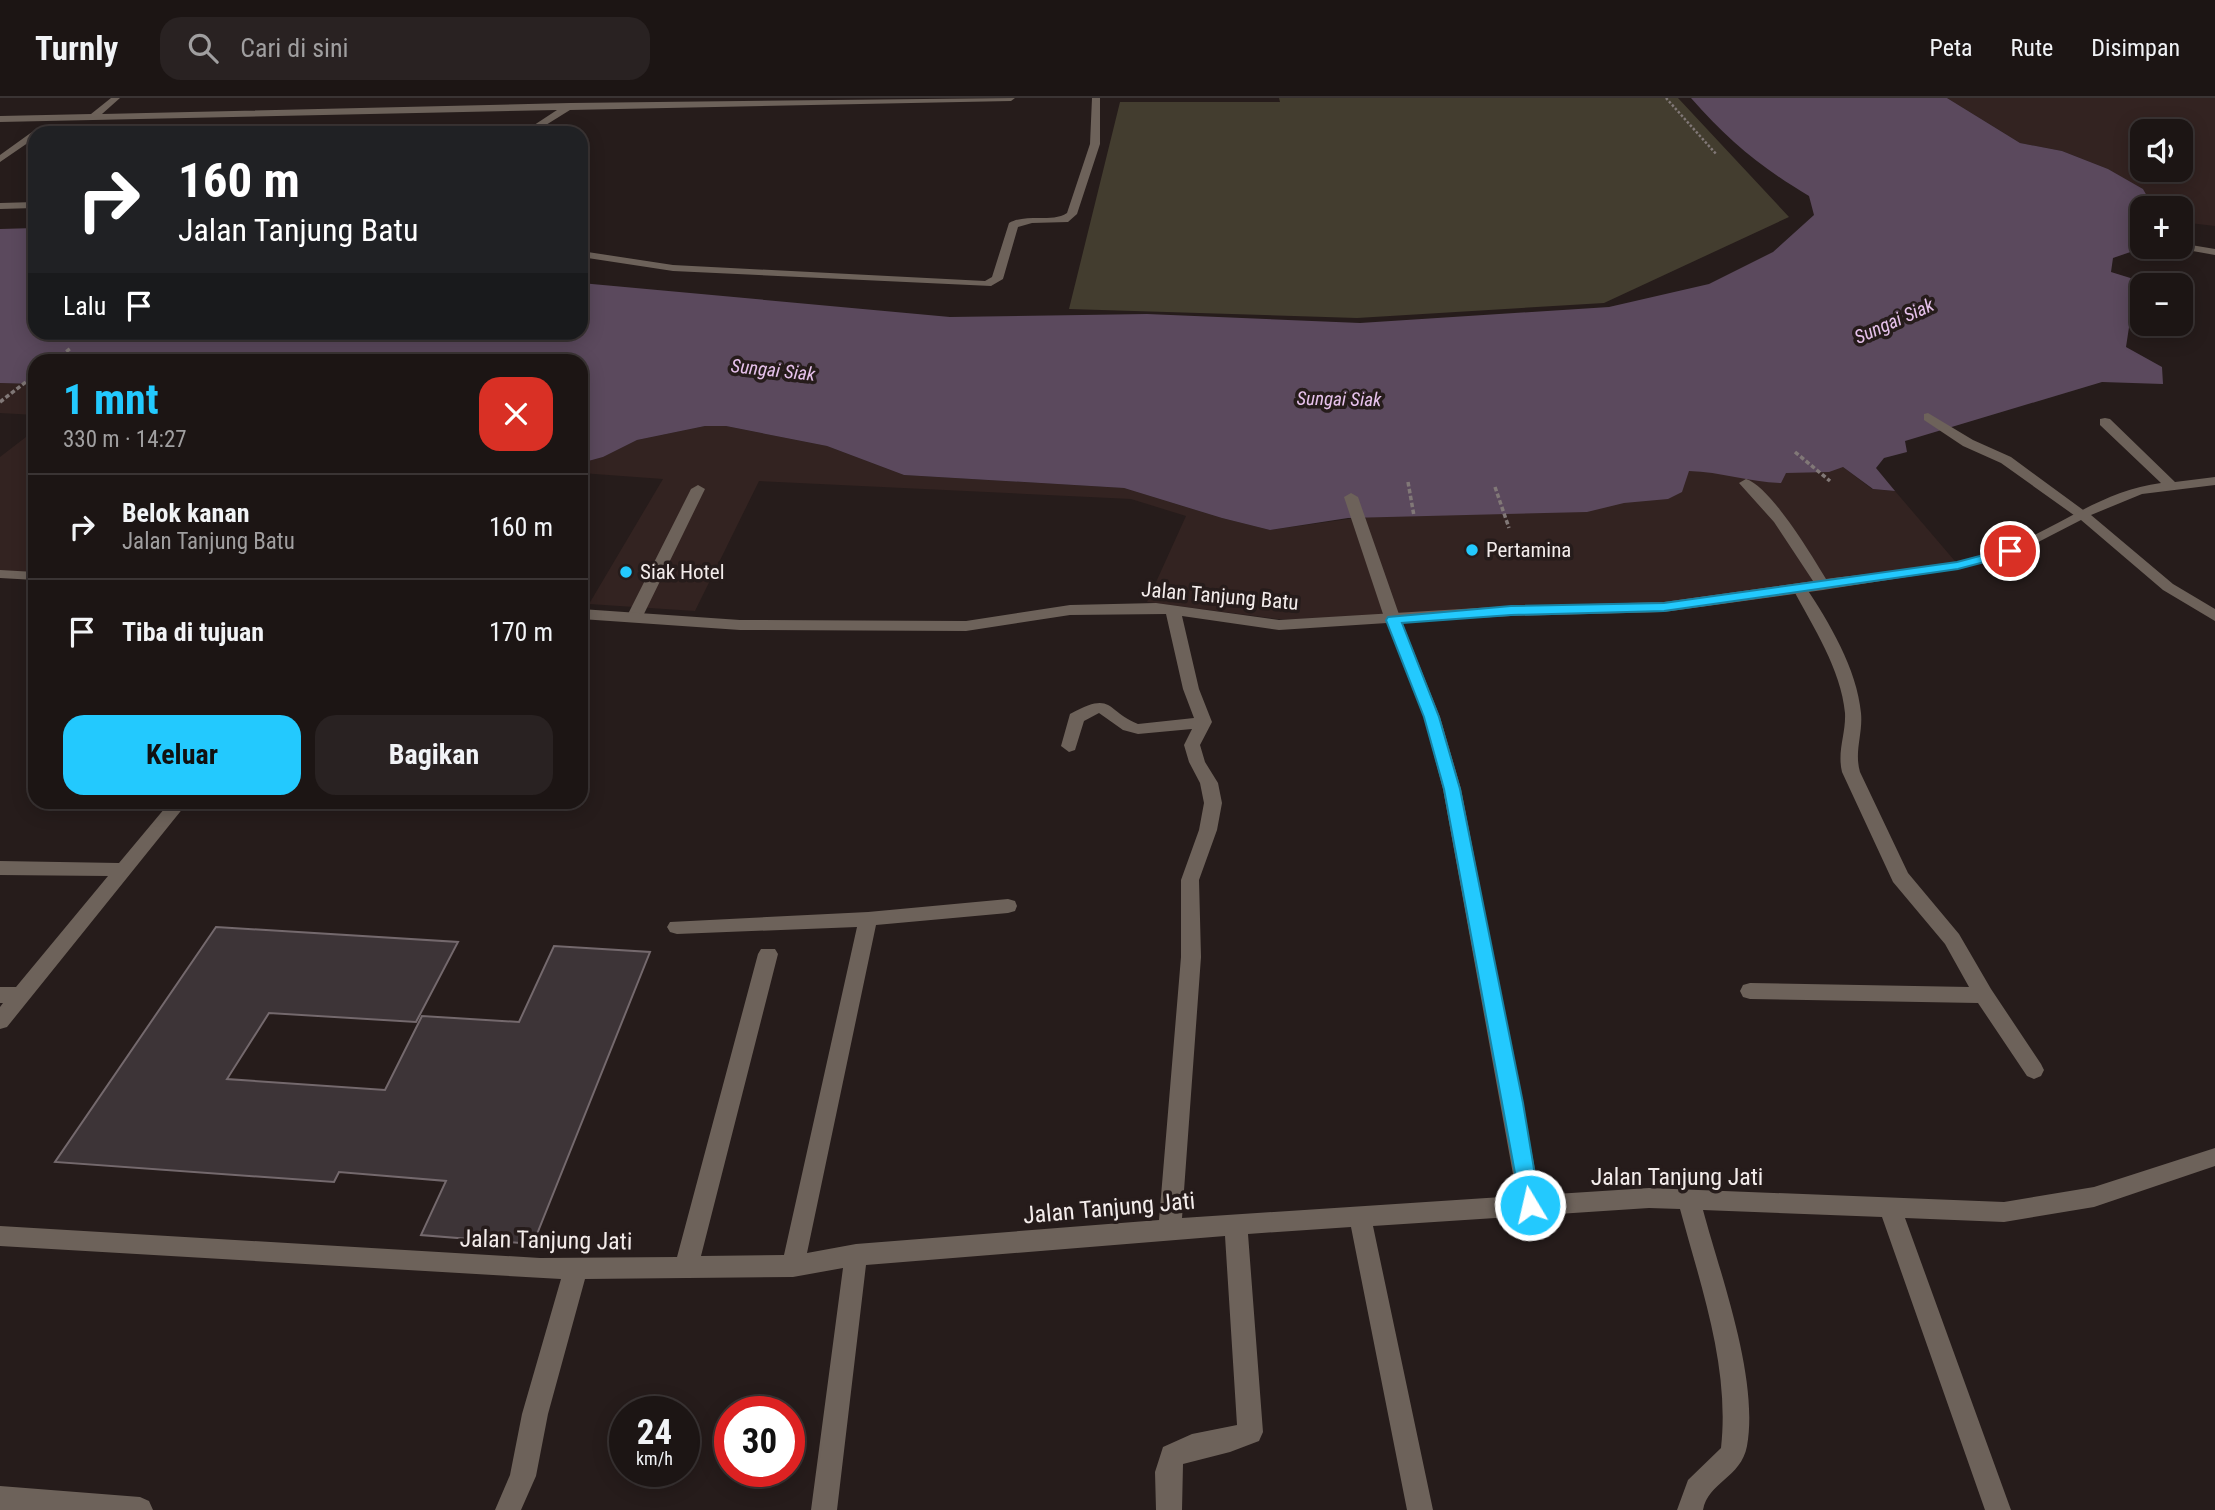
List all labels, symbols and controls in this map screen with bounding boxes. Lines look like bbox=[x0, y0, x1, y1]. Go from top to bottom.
search box bbox=[160, 17, 650, 80]
text: Turnly bbox=[35, 29, 118, 68]
icon: search bbox=[184, 29, 222, 67]
text: Cari di sini bbox=[240, 33, 349, 63]
text: Peta bbox=[1930, 34, 1973, 62]
text: Rute bbox=[2011, 34, 2053, 62]
text: Disimpan bbox=[2091, 34, 2180, 62]
map controls bbox=[2130, 119, 2193, 336]
button: sound bbox=[2130, 119, 2193, 182]
text: 160 m bbox=[178, 152, 300, 209]
icon: right bbox=[63, 154, 154, 245]
button: + bbox=[2130, 196, 2193, 259]
text: Jalan Tanjung Batu bbox=[178, 211, 418, 249]
button: − bbox=[2130, 273, 2193, 336]
icon: arrive bbox=[120, 287, 158, 325]
text: Lalu bbox=[63, 291, 106, 321]
water label: Sungai Siak bbox=[1851, 293, 1938, 349]
water label: Sungai Siak bbox=[730, 354, 817, 386]
text: 1 mnt bbox=[63, 375, 159, 424]
button: close bbox=[479, 377, 553, 451]
water label: Sungai Siak bbox=[1296, 387, 1382, 411]
text: 330 m · 14:27 bbox=[63, 426, 187, 453]
text: Belok kanan bbox=[122, 498, 249, 528]
icon: right bbox=[63, 508, 101, 546]
text: 160 m bbox=[489, 512, 553, 542]
pin bbox=[1980, 521, 2040, 581]
text: Jalan Tanjung Batu bbox=[122, 528, 295, 555]
icon: arrive bbox=[1991, 532, 2029, 570]
place label: Pertamina bbox=[1486, 538, 1571, 562]
marker: Pertamina bbox=[1464, 542, 1480, 558]
place label: Siak Hotel bbox=[640, 560, 725, 584]
marker: Siak Hotel bbox=[618, 564, 634, 580]
street label: Jalan Tanjung Batu bbox=[1140, 577, 1300, 615]
icon: arrive bbox=[63, 613, 101, 651]
text: Tiba di tujuan bbox=[122, 617, 264, 647]
text: 170 m bbox=[489, 617, 553, 647]
button: Keluar bbox=[63, 715, 301, 795]
button: Bagikan bbox=[315, 715, 553, 795]
street label: Jalan Tanjung Jati bbox=[1591, 1163, 1763, 1191]
position arrow bbox=[1493, 1168, 1567, 1242]
street label: Jalan Tanjung Jati bbox=[1022, 1187, 1196, 1229]
street label: Jalan Tanjung Jati bbox=[459, 1224, 633, 1256]
speed limit sign: 30 bbox=[714, 1396, 805, 1487]
text: 24 bbox=[637, 1412, 672, 1453]
text: km/h bbox=[636, 1448, 673, 1469]

